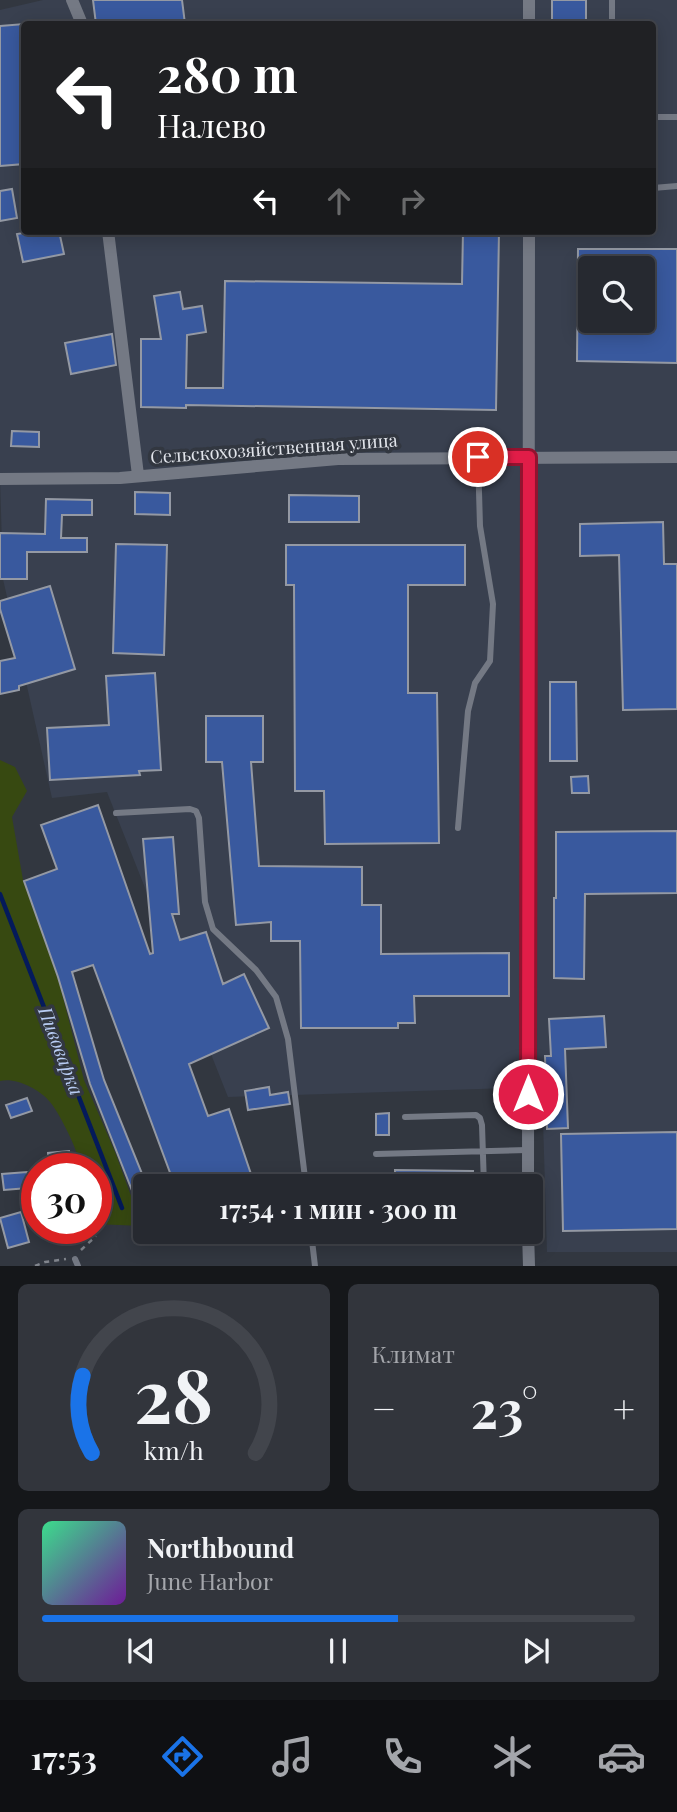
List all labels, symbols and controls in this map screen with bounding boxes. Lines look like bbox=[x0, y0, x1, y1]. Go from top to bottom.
text: 280 m bbox=[157, 40, 297, 105]
icon: left bbox=[42, 49, 133, 140]
text: Налево bbox=[157, 103, 266, 146]
icon: left bbox=[247, 182, 285, 220]
icon: ahead bbox=[320, 182, 358, 220]
icon: right bbox=[393, 182, 431, 220]
map controls bbox=[578, 256, 655, 333]
button: search bbox=[578, 256, 655, 333]
street label: Сельскохозяйственная улица bbox=[150, 427, 398, 469]
pin bbox=[448, 427, 508, 487]
icon: arrive bbox=[459, 438, 497, 476]
water label: Пивоварка bbox=[33, 1001, 91, 1099]
position arrow bbox=[491, 1057, 565, 1131]
speed limit sign: 30 bbox=[21, 1153, 112, 1244]
text: 17:54 · 1 мин · 300 m bbox=[219, 1191, 457, 1226]
text: Климат bbox=[372, 1338, 455, 1369]
text: 28 bbox=[134, 1345, 213, 1442]
text: 23° bbox=[471, 1373, 538, 1442]
text: − bbox=[372, 1382, 396, 1433]
text: + bbox=[613, 1382, 635, 1433]
text: km/h bbox=[144, 1433, 204, 1466]
text: Northbound bbox=[147, 1530, 294, 1565]
text: June Harbor bbox=[147, 1565, 273, 1596]
icon: previous bbox=[122, 1632, 160, 1670]
icon: pause bbox=[319, 1632, 357, 1670]
icon: next bbox=[517, 1632, 555, 1670]
icon: directions bbox=[158, 1732, 207, 1781]
icon: music bbox=[268, 1732, 317, 1781]
icon: phone bbox=[378, 1732, 427, 1781]
icon: climate bbox=[488, 1732, 537, 1781]
icon: car bbox=[597, 1732, 646, 1781]
text: 17:53 bbox=[30, 1735, 97, 1778]

